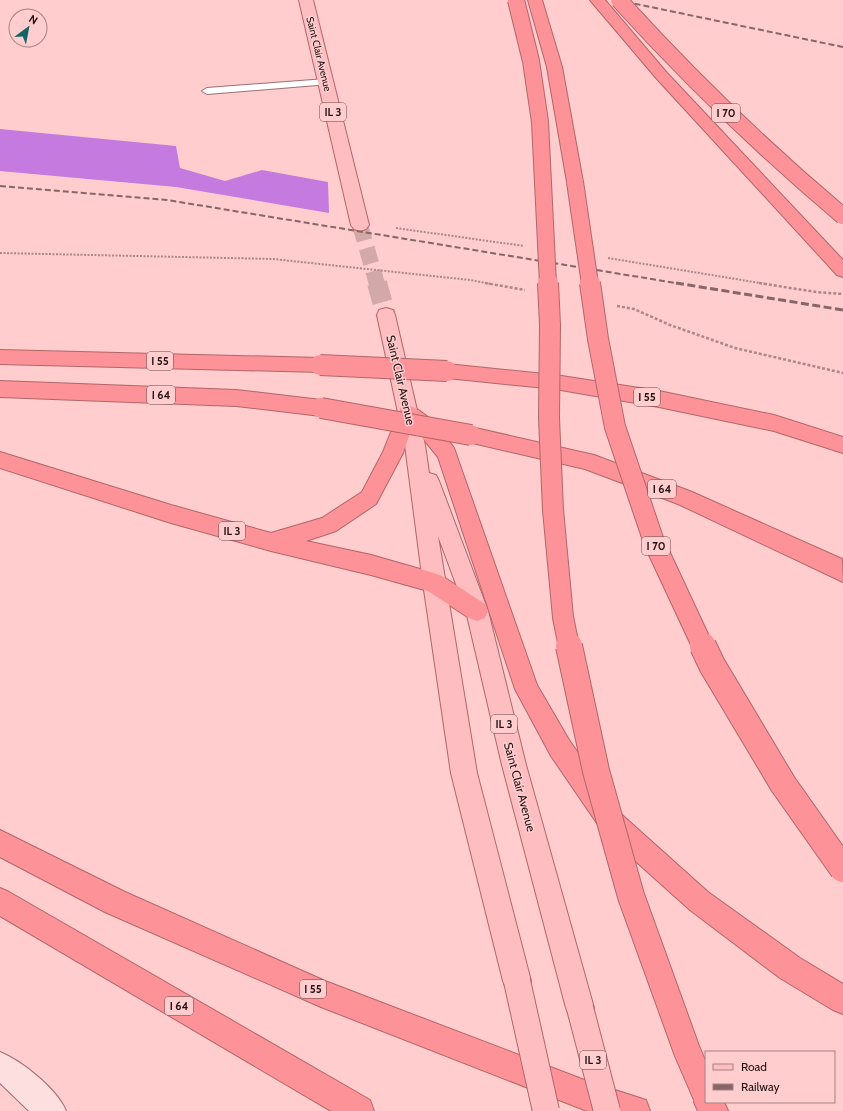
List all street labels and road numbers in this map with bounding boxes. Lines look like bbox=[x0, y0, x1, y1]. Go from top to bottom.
street label: Saint Clair Avenue bbox=[303, 15, 335, 93]
road number: IL 3 bbox=[320, 103, 346, 121]
road number: I 70 bbox=[712, 104, 740, 122]
street label: Saint Clair Avenue bbox=[383, 334, 419, 426]
road number: I 55 bbox=[147, 352, 173, 370]
road number: I 64 bbox=[147, 386, 175, 404]
road number: I 55 bbox=[634, 388, 660, 406]
road number: I 64 bbox=[648, 480, 676, 498]
road number: IL 3 bbox=[219, 522, 245, 540]
road number: I 70 bbox=[642, 537, 670, 555]
road number: IL 3 bbox=[491, 715, 517, 733]
street label: Saint Clair Avenue bbox=[501, 741, 539, 833]
road number: I 55 bbox=[300, 980, 326, 998]
road number: I 64 bbox=[165, 997, 193, 1015]
road number: IL 3 bbox=[580, 1051, 606, 1069]

